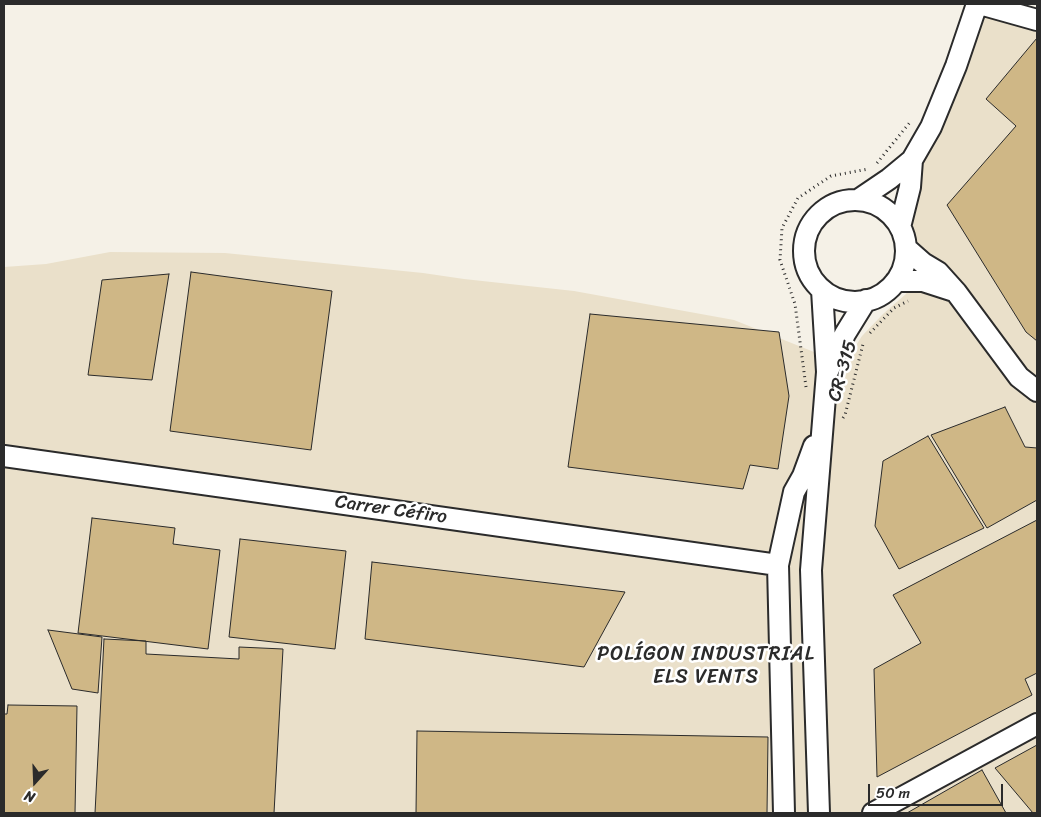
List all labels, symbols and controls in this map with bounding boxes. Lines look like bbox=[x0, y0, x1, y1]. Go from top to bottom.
street label: CR-315 bbox=[823, 338, 863, 404]
street label: Carrer Céfiro bbox=[334, 491, 448, 529]
district label: POLÍGON INDUSTRIAL ELS VENTS bbox=[597, 643, 815, 690]
north arrow bbox=[10, 757, 60, 807]
scale bar bbox=[871, 774, 1006, 806]
text: 50 m bbox=[876, 780, 910, 806]
text: N bbox=[21, 783, 39, 810]

